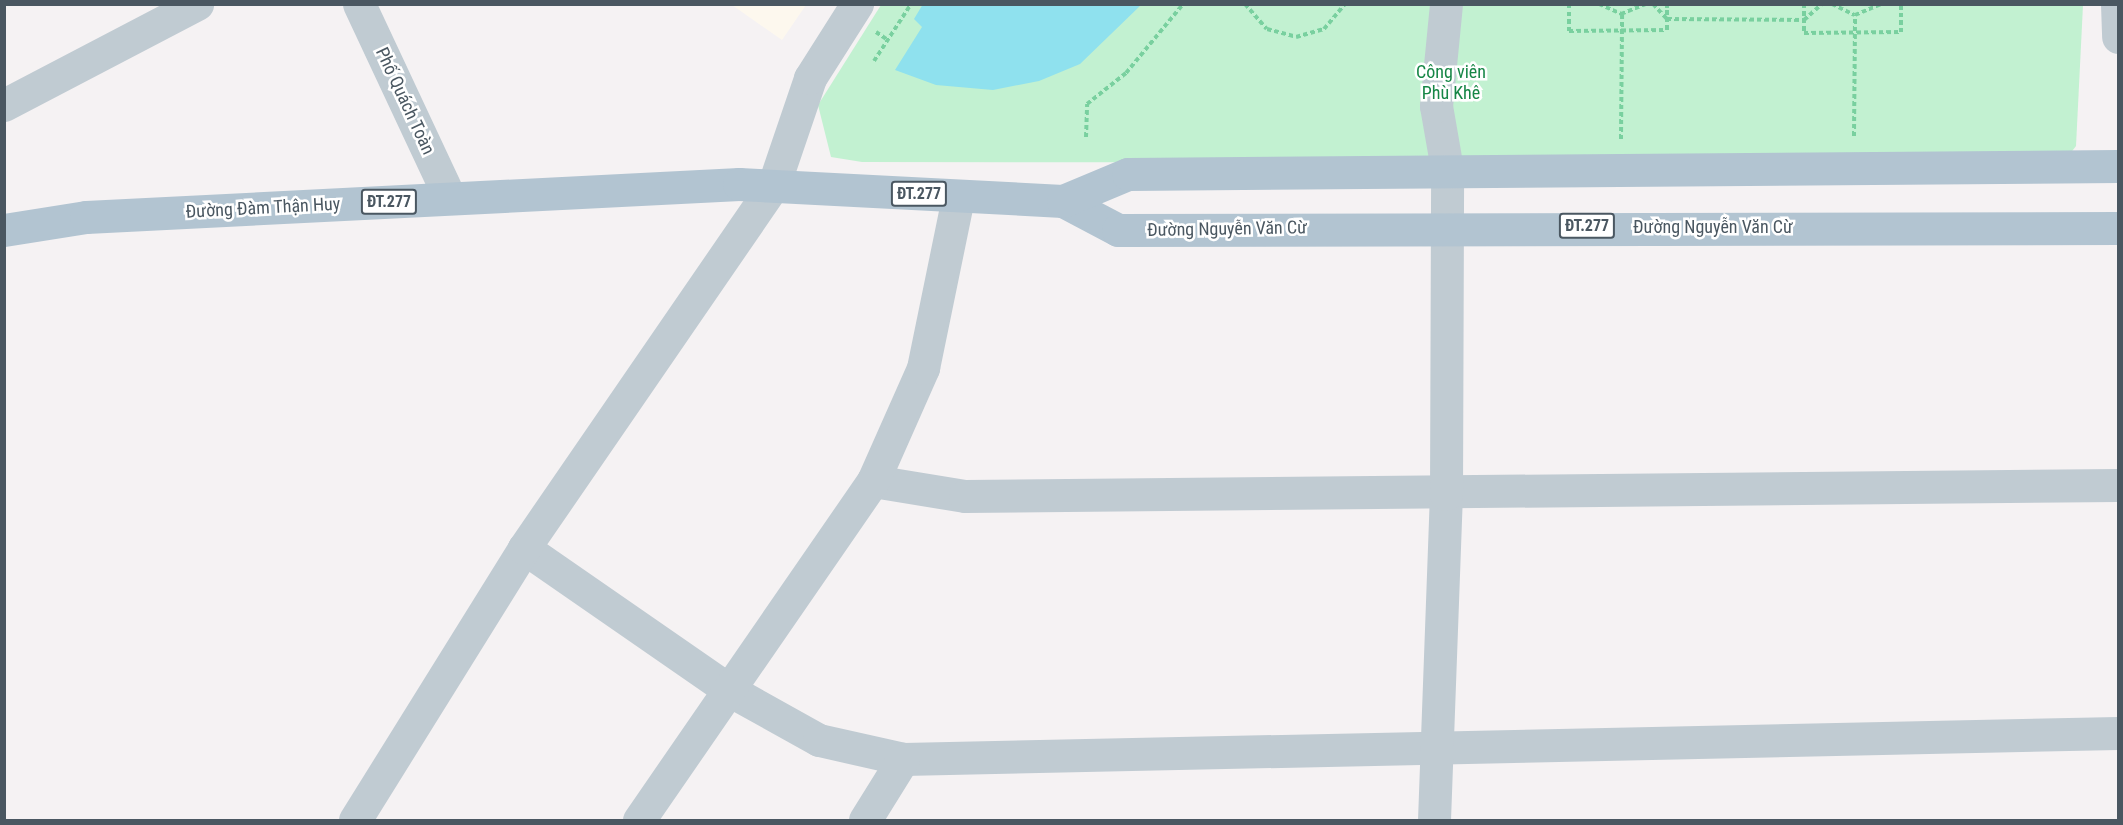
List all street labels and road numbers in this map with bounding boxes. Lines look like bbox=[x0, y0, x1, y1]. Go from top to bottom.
street label: Phố Quách Toàn bbox=[371, 44, 439, 158]
road number: ĐT.277 bbox=[890, 181, 948, 207]
road number: ĐT.277 bbox=[360, 189, 418, 215]
street label: Đường Đàm Thận Huy bbox=[185, 193, 341, 223]
road number: ĐT.277 bbox=[1558, 213, 1616, 239]
street label: Đường Nguyễn Văn Cừ bbox=[1633, 216, 1793, 238]
street label: Đường Nguyễn Văn Cừ bbox=[1147, 217, 1307, 241]

